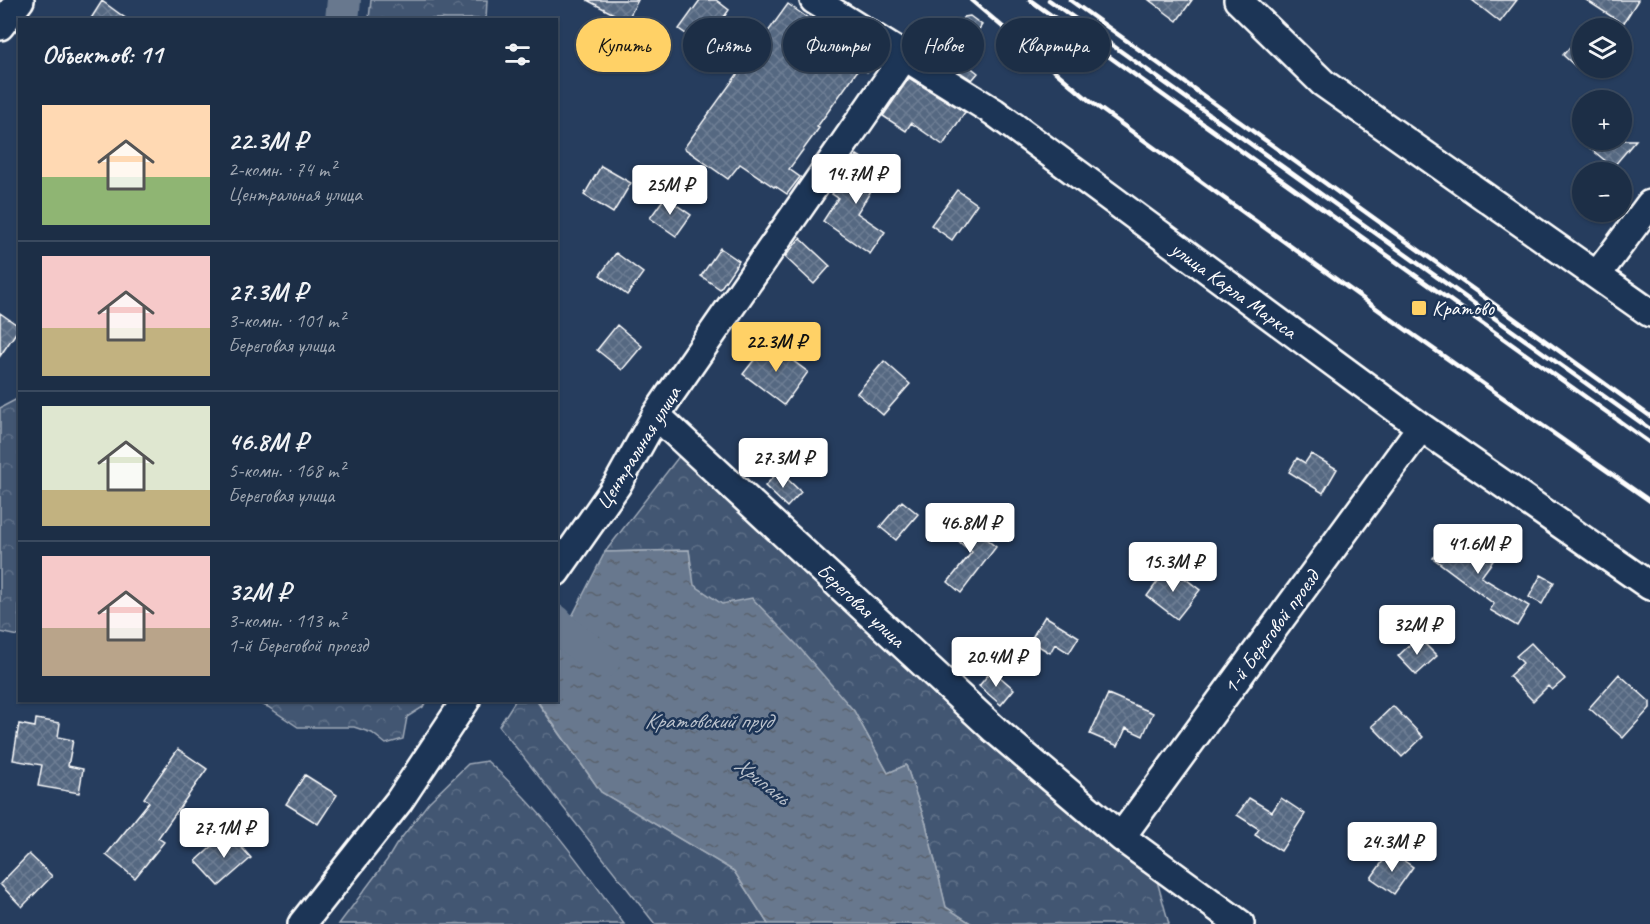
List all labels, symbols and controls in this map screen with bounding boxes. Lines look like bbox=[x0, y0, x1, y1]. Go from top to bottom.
chip: Купить bbox=[576, 18, 671, 72]
chip: Снять bbox=[683, 18, 771, 72]
chip: Фильтры bbox=[783, 18, 890, 72]
chip: Новое bbox=[902, 18, 984, 72]
chip: Квартира bbox=[996, 18, 1110, 72]
map controls bbox=[1572, 18, 1632, 222]
button: layers bbox=[1572, 18, 1632, 78]
text: Объектов: 11 bbox=[42, 38, 162, 71]
icon: filters bbox=[501, 38, 534, 71]
button: + bbox=[1572, 90, 1632, 150]
text: 22.3M ₽ bbox=[228, 124, 307, 157]
icon: home bbox=[90, 129, 162, 201]
pin: 14.7M ₽ bbox=[801, 154, 911, 205]
text: 2-комн. · 74 m² bbox=[228, 157, 336, 182]
text: 14.7M ₽ bbox=[826, 161, 886, 186]
button: − bbox=[1572, 162, 1632, 222]
pin: 25M ₽ bbox=[628, 165, 712, 216]
text: 25M ₽ bbox=[646, 172, 694, 197]
text: Центральная улица bbox=[228, 182, 362, 207]
street label: улица Карла Маркса bbox=[1164, 234, 1303, 345]
text: 27.3M ₽ bbox=[228, 275, 307, 308]
icon: home bbox=[90, 280, 162, 352]
place label: Кратово bbox=[1432, 295, 1495, 321]
marker: Кратово bbox=[1410, 299, 1428, 317]
text: 3-комн. · 101 m² bbox=[228, 308, 345, 333]
pin: 22.3M ₽ bbox=[721, 322, 831, 373]
text: 22.3M ₽ bbox=[746, 329, 806, 354]
text: Береговая улица bbox=[228, 333, 334, 358]
street label: Центральная улица bbox=[590, 380, 687, 515]
text: 46.8M ₽ bbox=[228, 425, 307, 458]
icon: home bbox=[90, 430, 162, 502]
pin: 27.3M ₽ bbox=[728, 438, 838, 489]
text: 27.3M ₽ bbox=[753, 445, 813, 470]
text: 5-комн. · 168 m² bbox=[228, 458, 345, 483]
text: Береговая улица bbox=[228, 483, 334, 508]
pin: 46.8M ₽ bbox=[915, 503, 1025, 554]
text: 46.8M ₽ bbox=[939, 510, 1001, 535]
pin: 41.6M ₽ bbox=[1423, 524, 1533, 575]
text: 41.6M ₽ bbox=[1447, 531, 1509, 556]
pin: 15.3M ₽ bbox=[1118, 542, 1228, 593]
text: 15.3M ₽ bbox=[1143, 549, 1203, 574]
street label: Береговая улица bbox=[811, 557, 912, 654]
street label: 1-й Береговой проезд bbox=[1217, 563, 1326, 699]
text: 32M ₽ bbox=[228, 575, 290, 608]
icon: home bbox=[90, 580, 162, 652]
pin: 32M ₽ bbox=[1375, 605, 1459, 656]
text: 3-комн. · 113 m² bbox=[228, 608, 345, 633]
text: 32M ₽ bbox=[1393, 612, 1441, 637]
text: 1-й Береговой проезд bbox=[228, 633, 368, 658]
pin: 20.4M ₽ bbox=[941, 637, 1051, 688]
text: 20.4M ₽ bbox=[966, 644, 1026, 669]
water label: Кратовский пруд bbox=[645, 707, 776, 735]
water label: Хрипань bbox=[729, 751, 797, 812]
pin: 27.1M ₽ bbox=[169, 808, 279, 859]
text: 27.1M ₽ bbox=[194, 815, 254, 840]
pin: 24.3M ₽ bbox=[1337, 822, 1447, 873]
text: 24.3M ₽ bbox=[1362, 829, 1422, 854]

